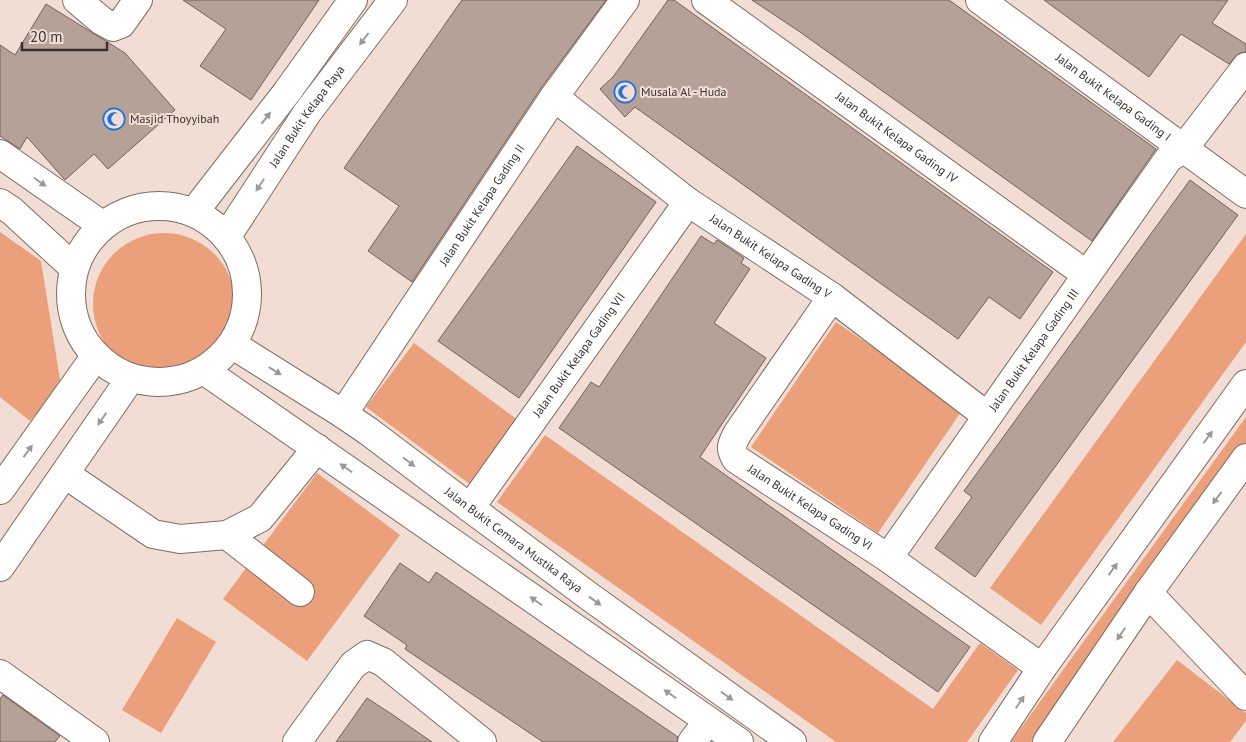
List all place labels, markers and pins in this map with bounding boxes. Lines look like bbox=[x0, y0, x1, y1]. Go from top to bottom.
mosque icon: Musala Al - Huda bbox=[613, 80, 637, 104]
place label: Musala Al - Huda bbox=[641, 84, 727, 99]
mosque icon: Masjid Thoyyibah bbox=[102, 107, 126, 131]
place label: Masjid Thoyyibah bbox=[130, 111, 219, 126]

